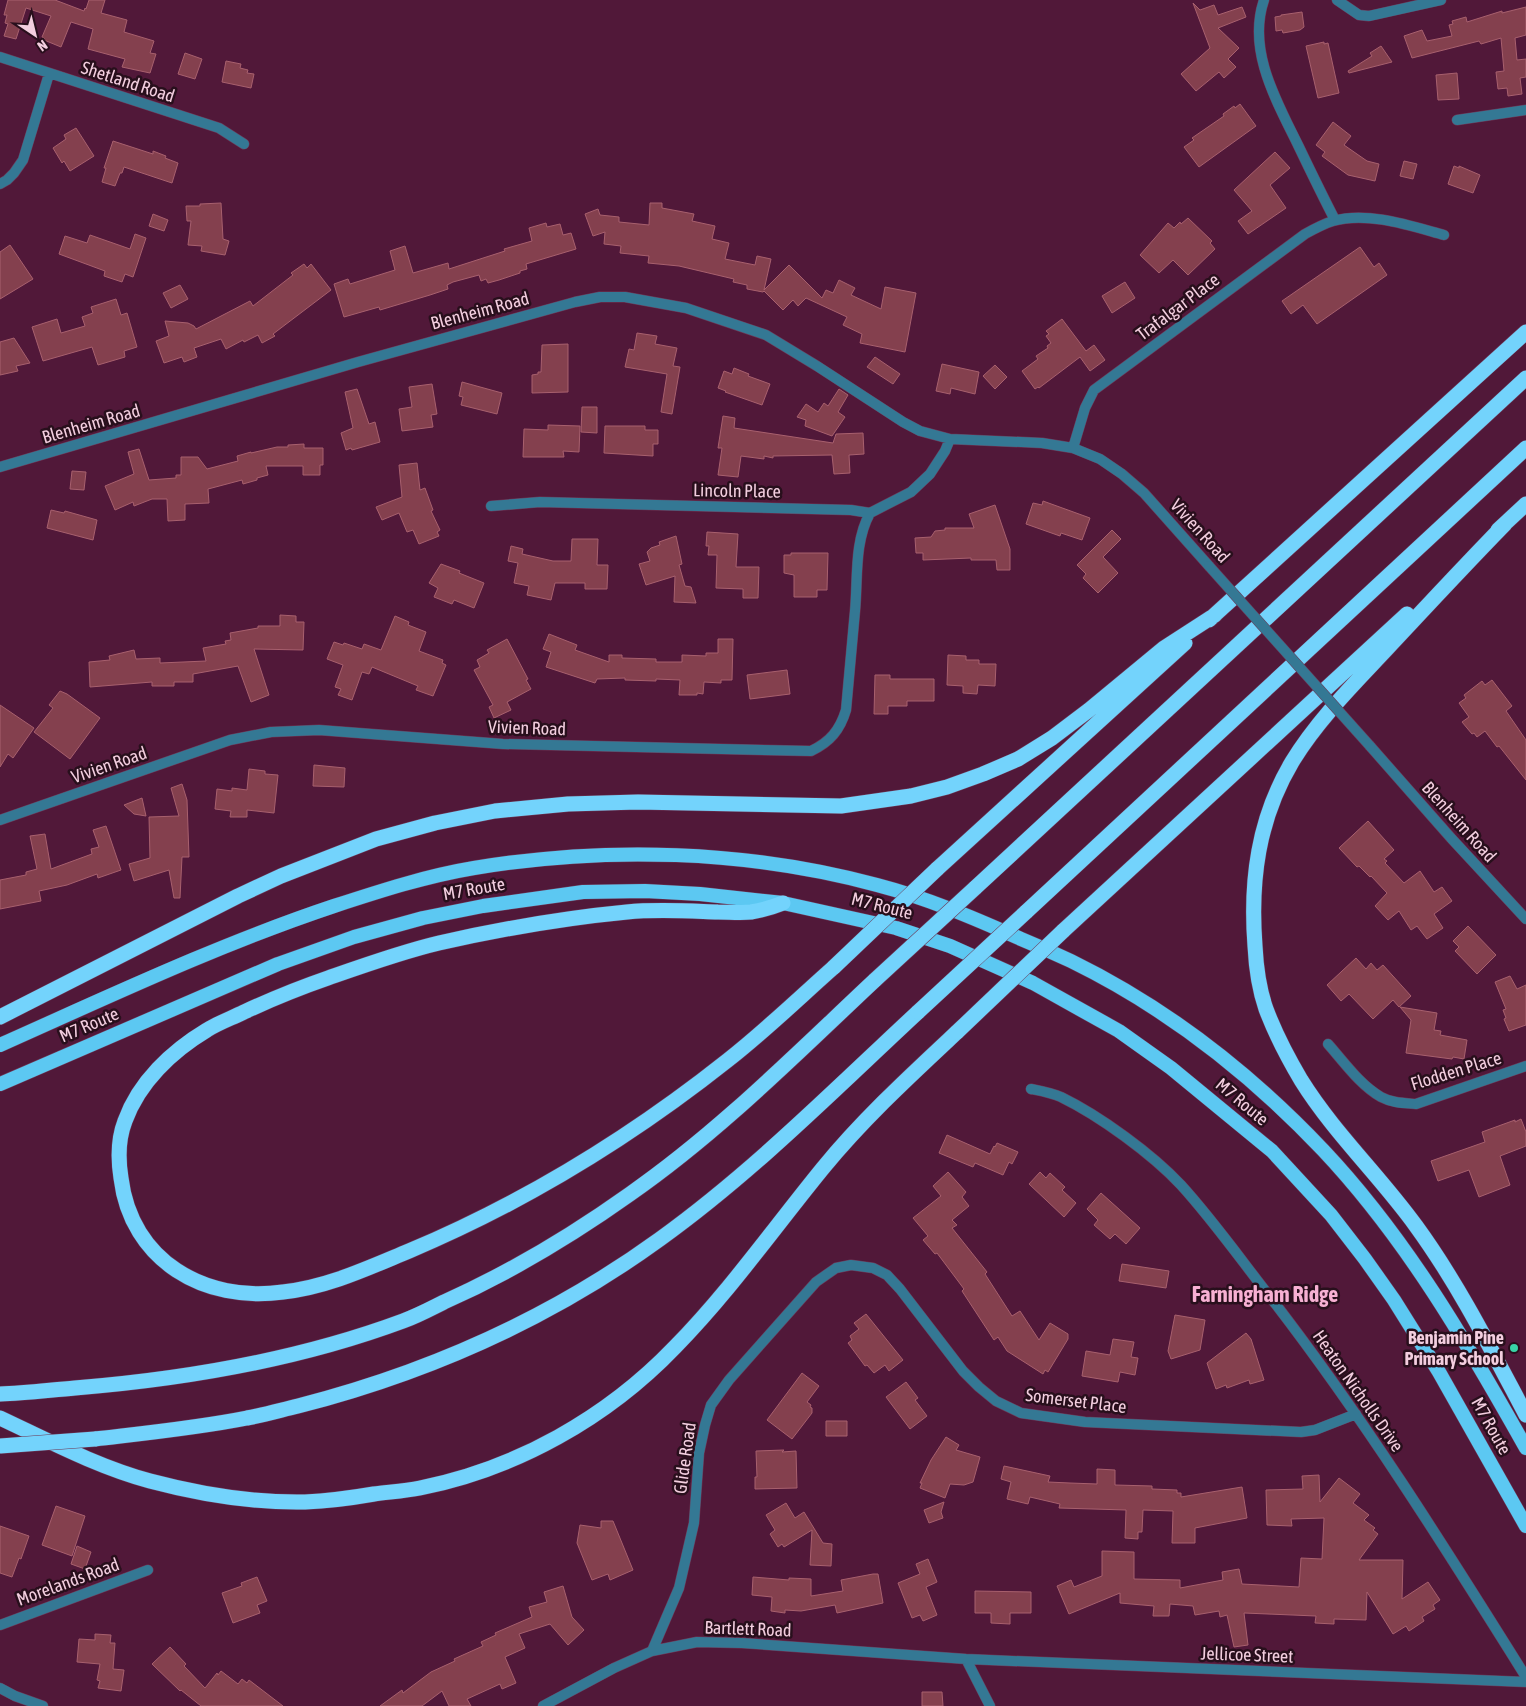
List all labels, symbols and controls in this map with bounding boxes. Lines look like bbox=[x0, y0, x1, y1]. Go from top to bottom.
north arrow bbox=[10, 10, 60, 60]
text: N bbox=[34, 37, 50, 55]
street label: Shetland Road bbox=[79, 57, 177, 106]
street label: Trafalgar Place bbox=[1132, 269, 1223, 345]
street label: Blenheim Road bbox=[428, 287, 531, 334]
street label: Blenheim Road bbox=[39, 400, 142, 448]
street label: Lincoln Place bbox=[693, 479, 781, 502]
street label: Vivien Road bbox=[1166, 495, 1234, 567]
street label: Vivien Road bbox=[488, 716, 566, 739]
street label: Vivien Road bbox=[68, 742, 149, 787]
street label: Blenheim Road bbox=[1418, 777, 1501, 866]
street label: M7 Route bbox=[441, 873, 506, 904]
street label: M7 Route bbox=[849, 888, 915, 923]
street label: M7 Route bbox=[56, 1003, 122, 1046]
street label: Flodden Place bbox=[1408, 1047, 1504, 1094]
street label: M7 Route bbox=[1212, 1074, 1273, 1130]
district label: Farningham Ridge bbox=[1192, 1281, 1338, 1307]
street label: Heaton Nicholls Drive bbox=[1309, 1326, 1408, 1456]
place label: Benjamin Pine Primary School bbox=[1405, 1327, 1504, 1369]
marker: Benjamin Pine Primary School bbox=[1508, 1342, 1520, 1354]
street label: Somerset Place bbox=[1024, 1384, 1128, 1417]
street label: M7 Route bbox=[1467, 1393, 1516, 1458]
street label: Glide Road bbox=[669, 1421, 700, 1495]
street label: Morelands Road bbox=[14, 1553, 122, 1610]
street label: Bartlett Road bbox=[704, 1616, 792, 1641]
street label: Jellicoe Street bbox=[1200, 1642, 1294, 1667]

